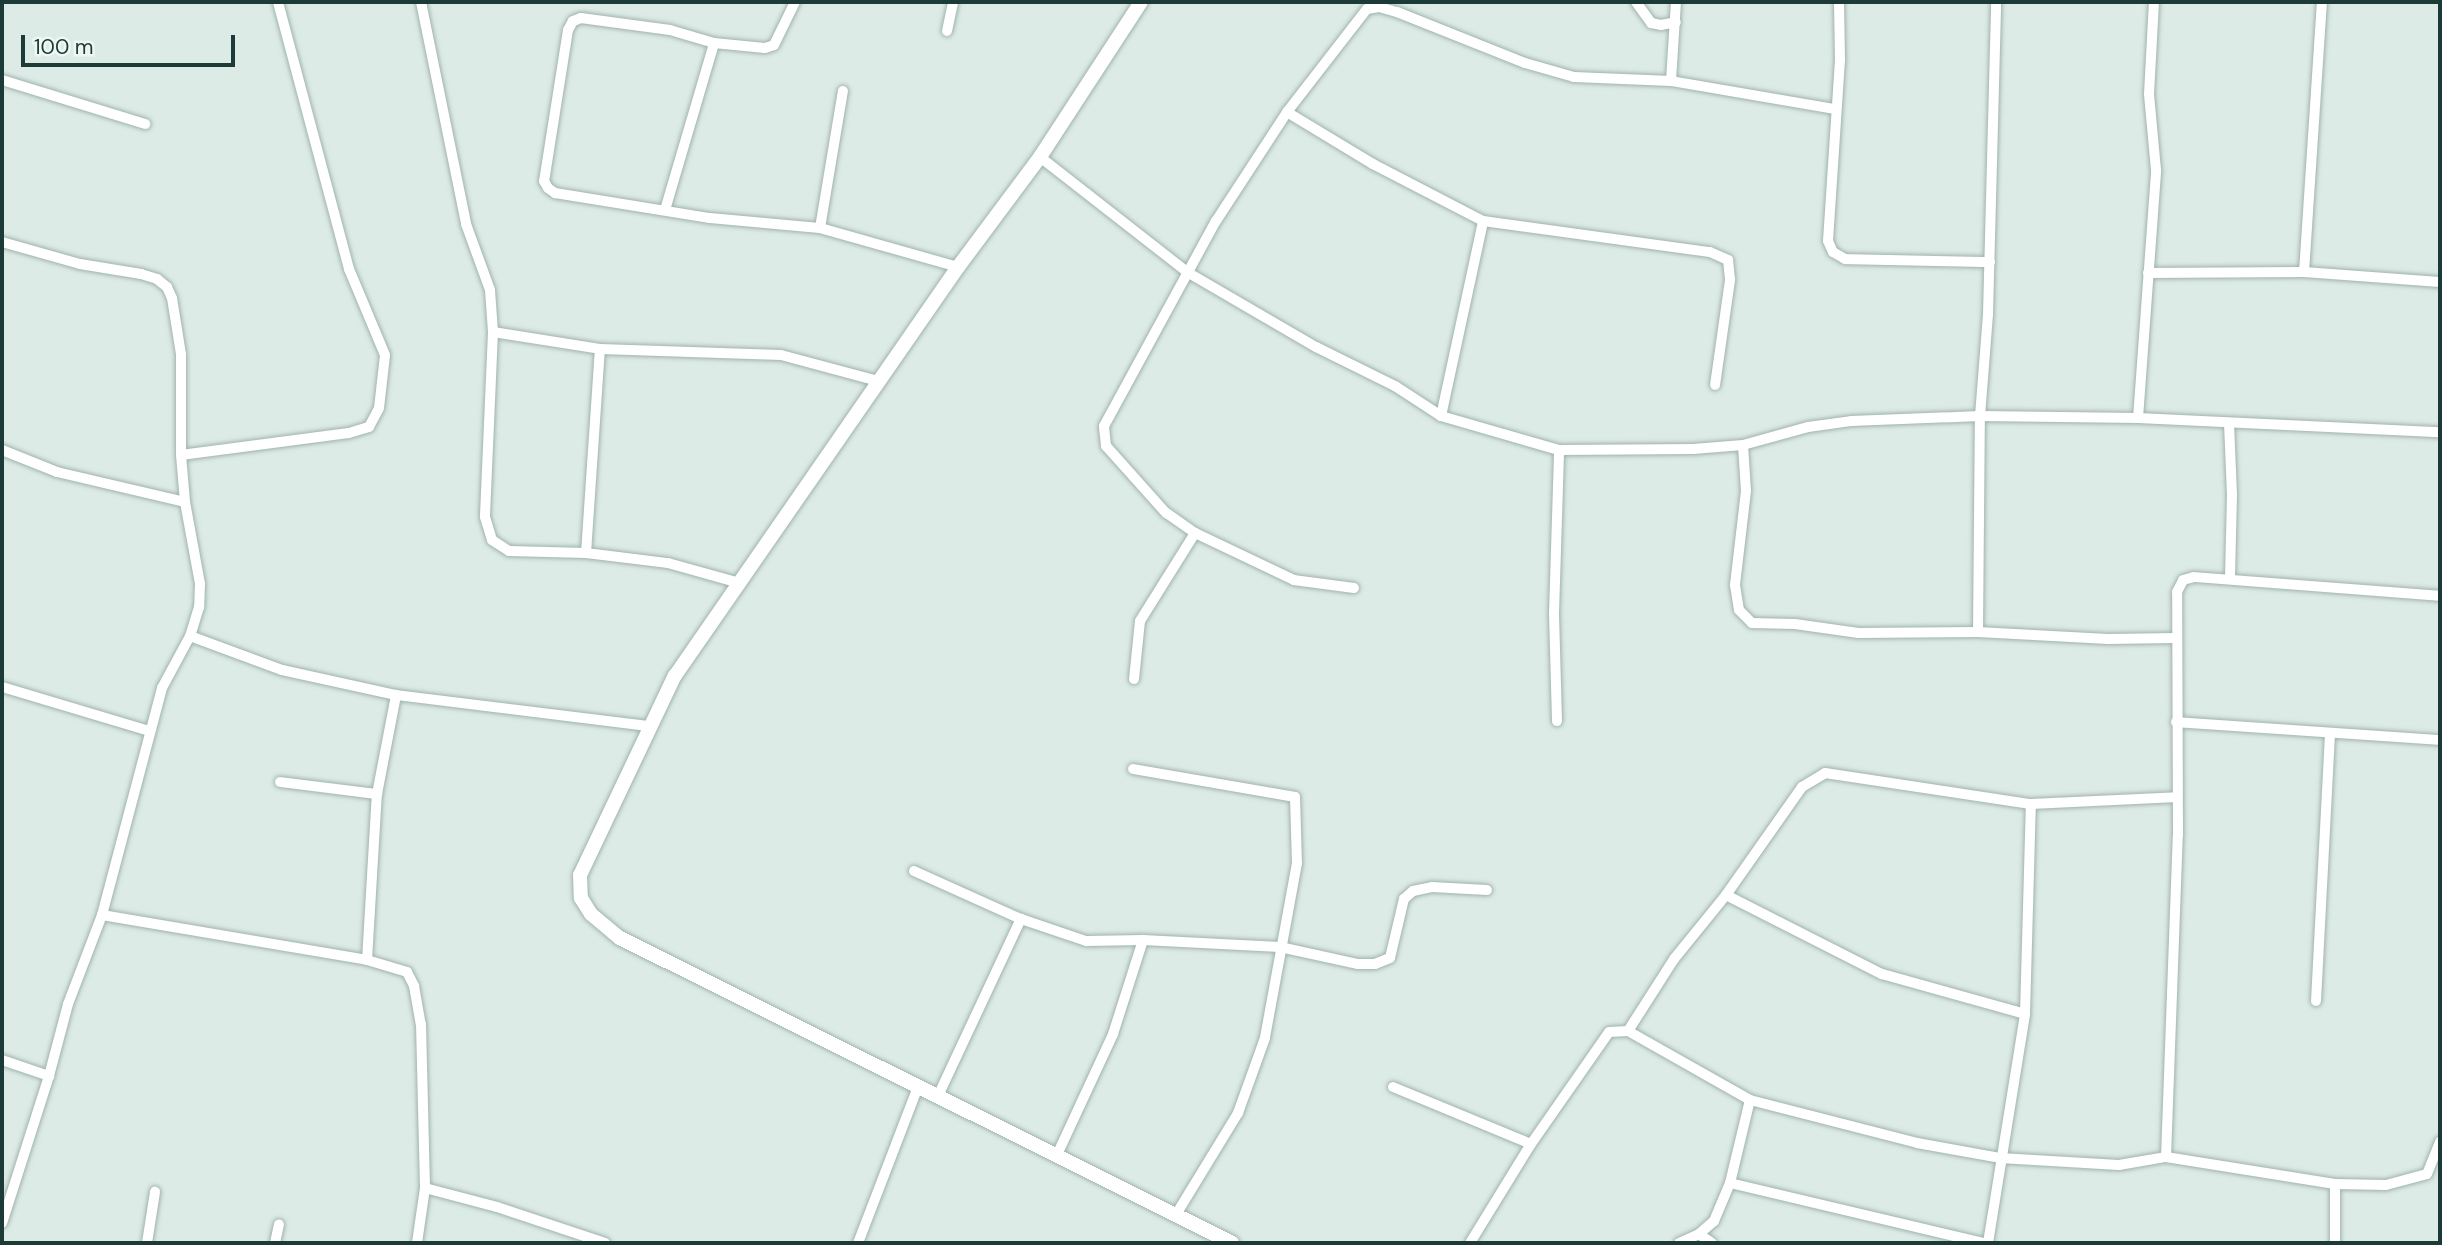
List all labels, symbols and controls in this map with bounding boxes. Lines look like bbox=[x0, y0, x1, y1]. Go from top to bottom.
scale bar bbox=[24, 21, 238, 65]
text: 100 m bbox=[34, 33, 94, 61]

